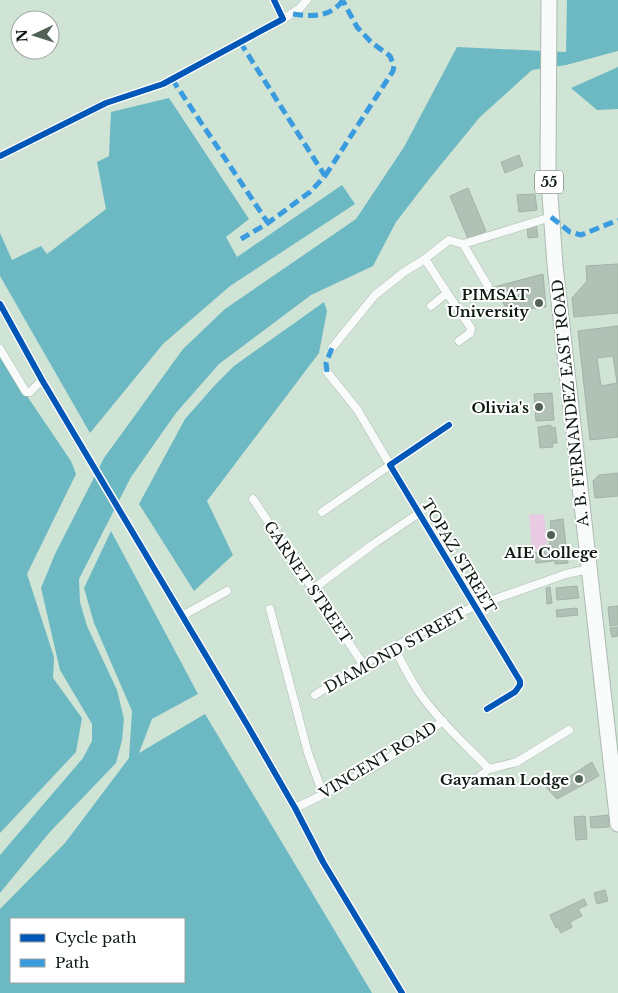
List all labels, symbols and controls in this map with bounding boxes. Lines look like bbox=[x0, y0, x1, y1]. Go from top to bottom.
north arrow bbox=[10, 10, 60, 60]
text: N bbox=[13, 29, 31, 43]
road number: 55 bbox=[535, 170, 563, 193]
street label: A. B. FERNANDEZ EAST ROAD bbox=[548, 278, 593, 529]
place label: PIMSAT University bbox=[447, 285, 530, 321]
marker: PIMSAT University bbox=[533, 297, 545, 309]
place label: Olivia's bbox=[471, 398, 529, 417]
marker: Olivia's bbox=[533, 401, 545, 413]
street label: TOPAZ STREET bbox=[417, 495, 501, 617]
street label: GARNET STREET bbox=[260, 517, 356, 647]
marker: AIE College bbox=[545, 529, 557, 541]
place label: AIE College bbox=[503, 543, 598, 562]
street label: DIAMOND STREET bbox=[321, 603, 469, 697]
street label: VINCENT ROAD bbox=[315, 717, 440, 803]
place label: Gayaman Lodge bbox=[440, 770, 569, 789]
marker: Gayaman Lodge bbox=[573, 773, 585, 785]
legend bbox=[10, 918, 185, 983]
text: Cycle path bbox=[55, 928, 137, 947]
text: Path bbox=[55, 953, 89, 972]

